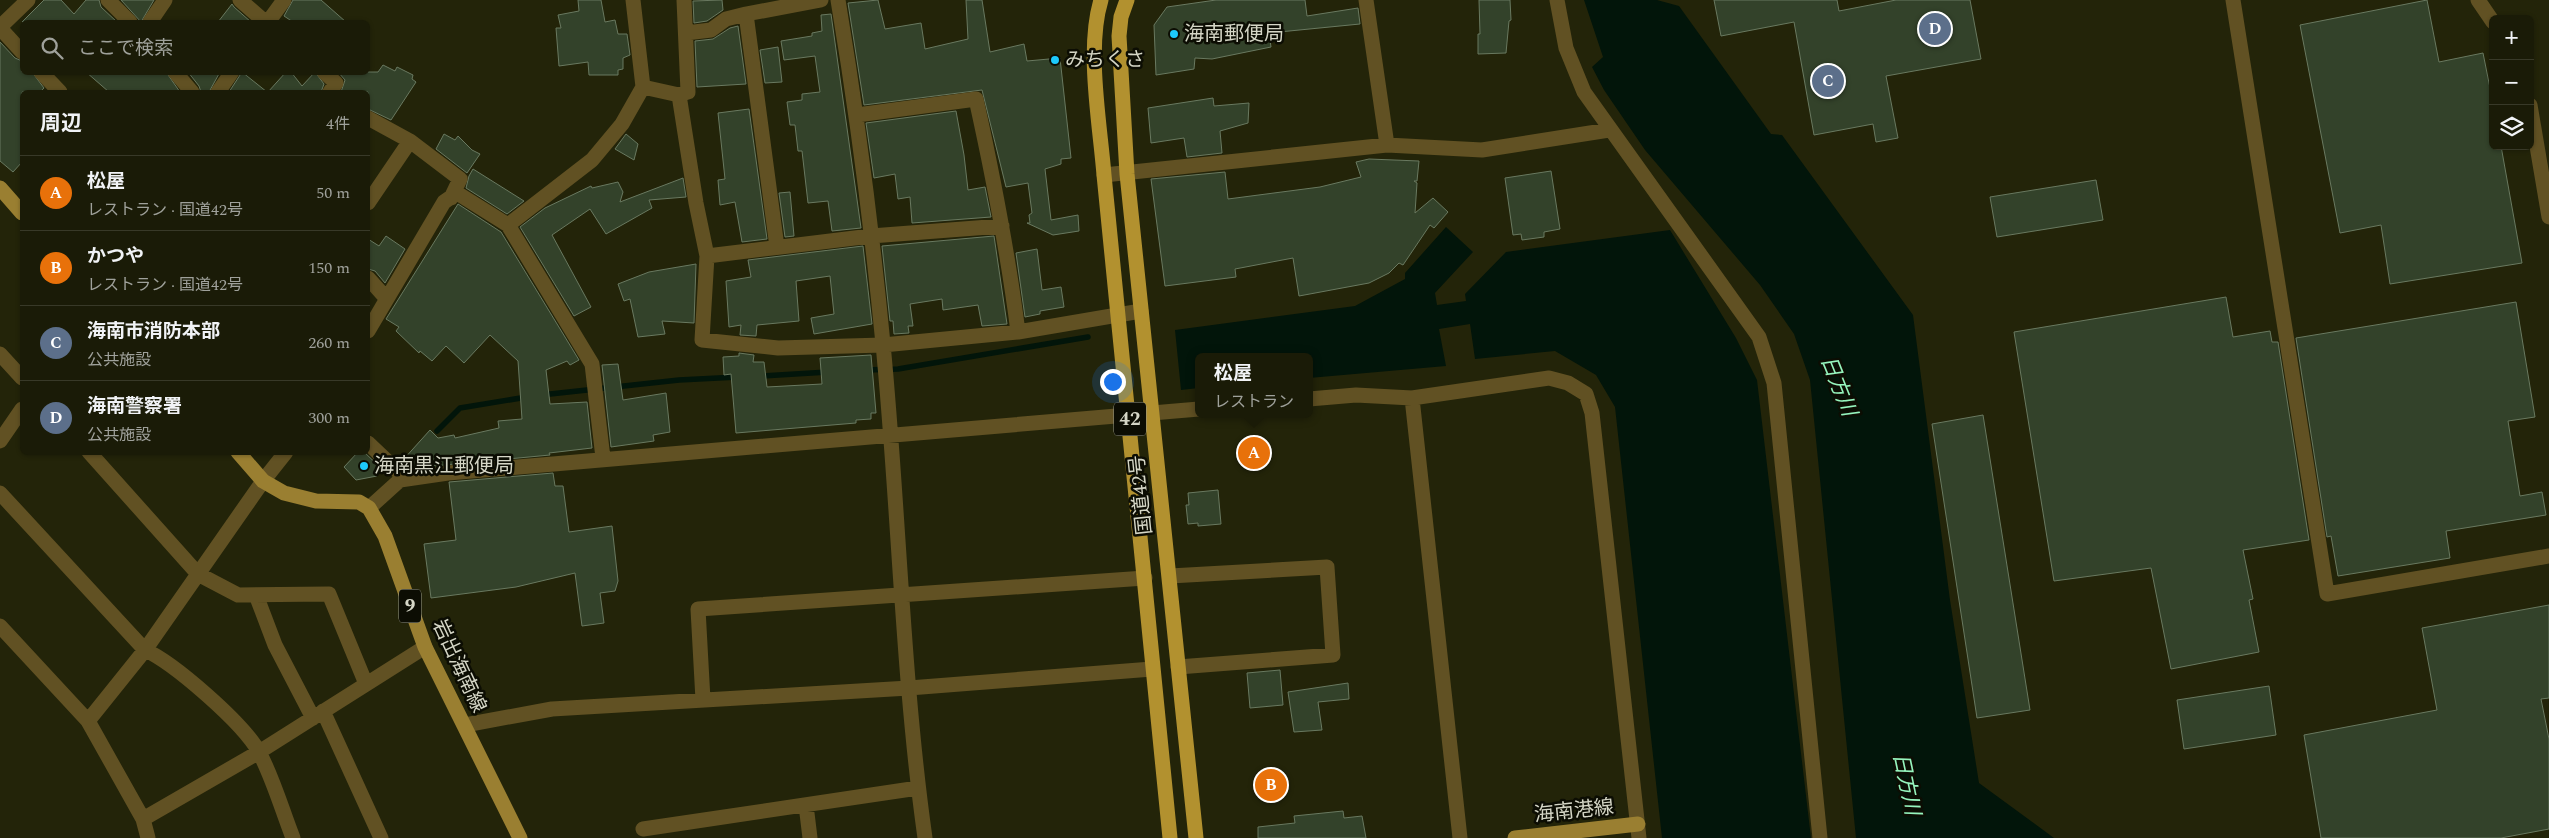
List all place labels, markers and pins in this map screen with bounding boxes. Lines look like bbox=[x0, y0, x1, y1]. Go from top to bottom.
pin: D bbox=[1919, 10, 1951, 48]
place label: 海南郵便局 bbox=[1184, 19, 1284, 49]
marker: 海南郵便局 bbox=[1168, 28, 1180, 40]
place label: みちくさ bbox=[1065, 45, 1145, 75]
marker: みちくさ bbox=[1049, 54, 1061, 66]
pin: C bbox=[1812, 62, 1844, 100]
pin: A bbox=[1238, 434, 1270, 472]
place label: 海南黒江郵便局 bbox=[374, 451, 514, 481]
marker: 海南黒江郵便局 bbox=[358, 460, 370, 472]
pin: B bbox=[1255, 766, 1287, 804]

